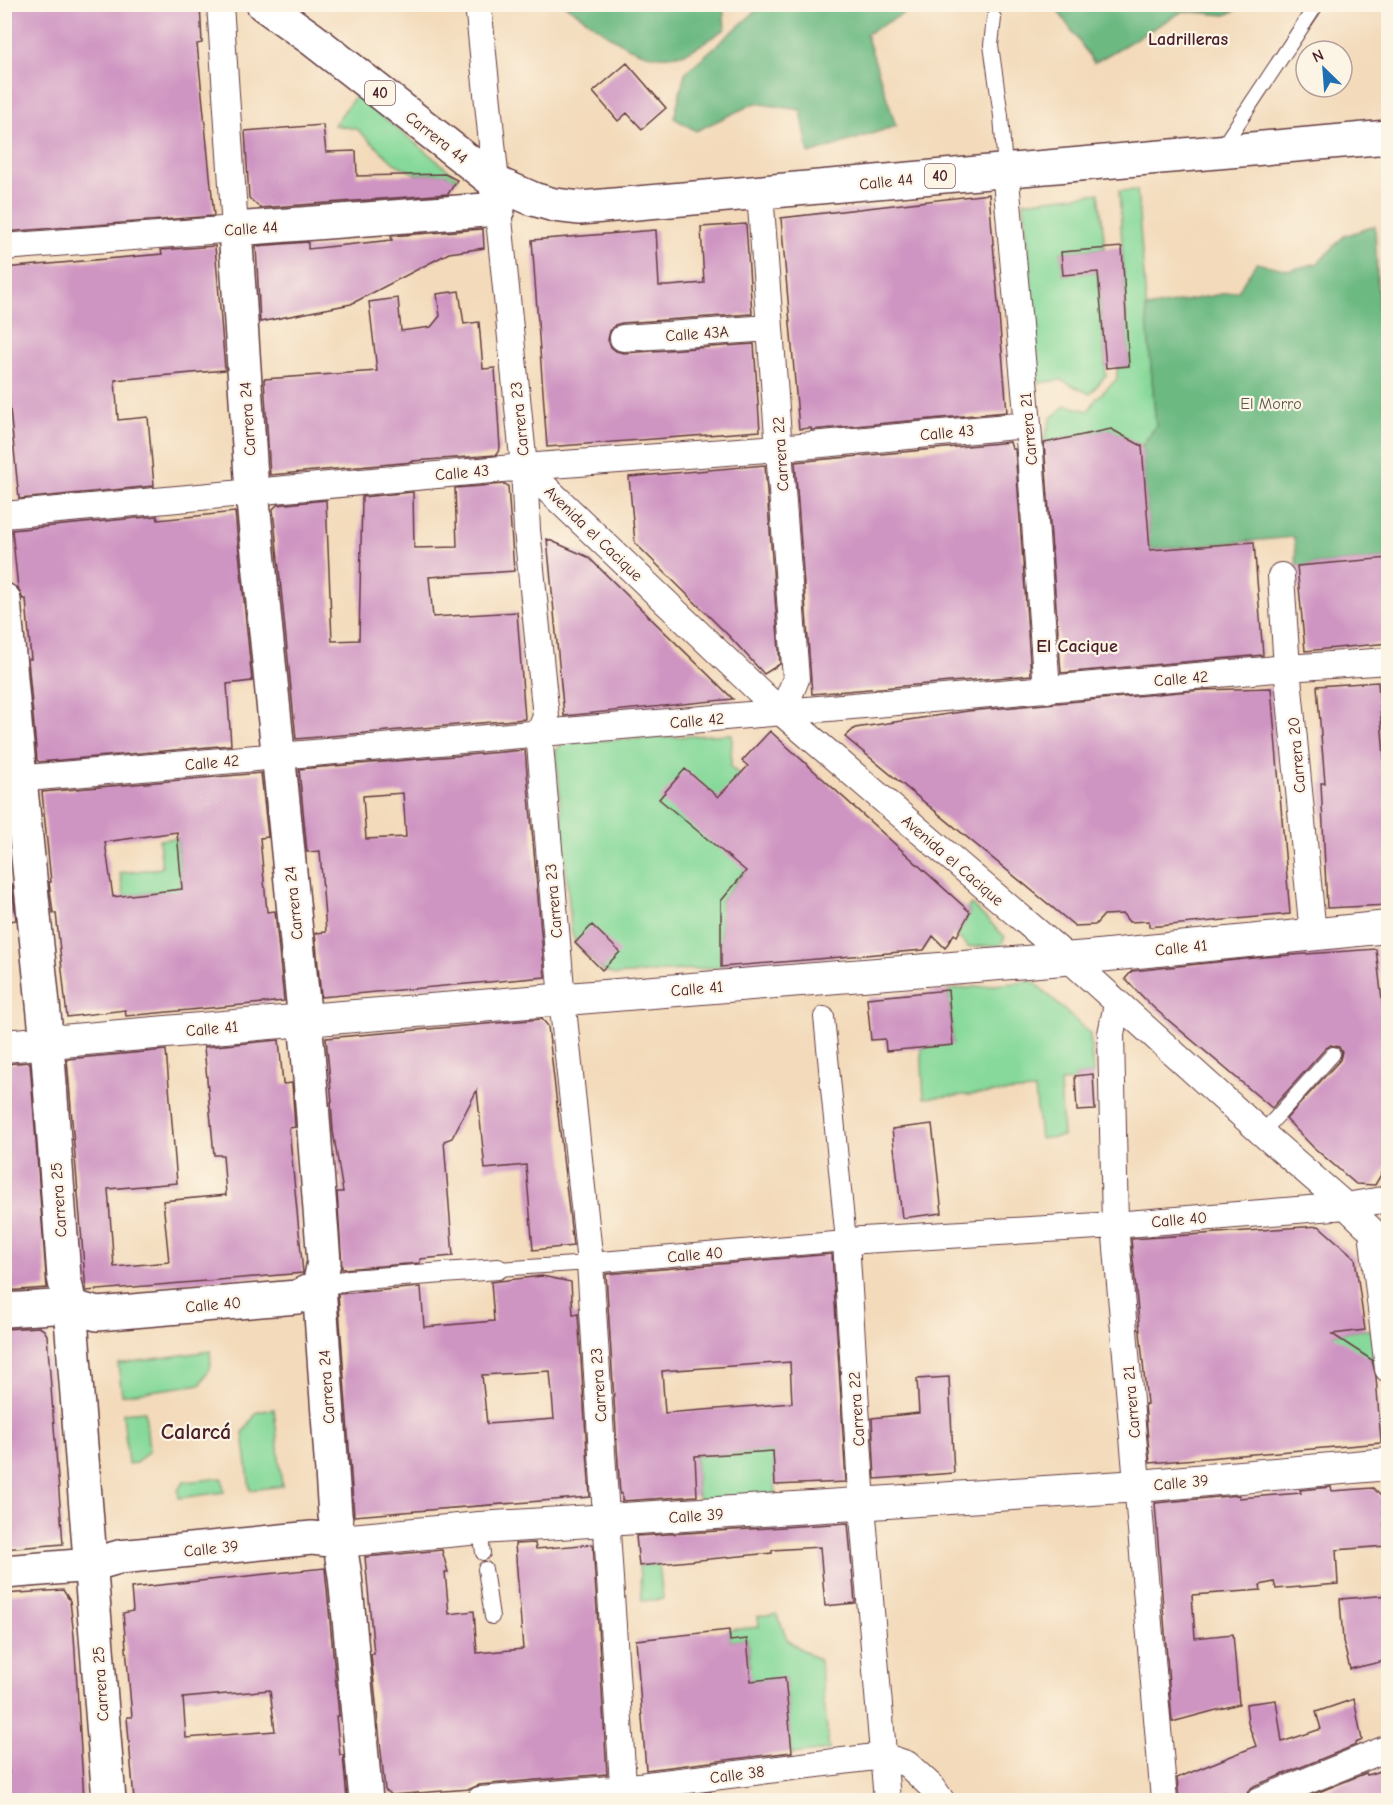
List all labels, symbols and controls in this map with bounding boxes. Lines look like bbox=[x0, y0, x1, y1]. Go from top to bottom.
district label: Ladrilleras bbox=[1148, 29, 1228, 50]
north arrow bbox=[1294, 39, 1354, 99]
text: N bbox=[1310, 46, 1327, 67]
road number: 40 bbox=[365, 81, 395, 105]
street label: Carrera 44 bbox=[402, 108, 471, 168]
road number: 40 bbox=[925, 164, 955, 188]
street label: Calle 44 bbox=[858, 170, 914, 194]
street label: Calle 44 bbox=[224, 218, 279, 240]
street label: Calle 43A bbox=[665, 323, 729, 345]
street label: Carrera 24 bbox=[236, 381, 260, 457]
street label: Carrera 23 bbox=[507, 381, 533, 457]
street label: Carrera 21 bbox=[1017, 392, 1041, 466]
park label: El Morro bbox=[1240, 395, 1302, 413]
street label: Carrera 22 bbox=[769, 416, 793, 492]
street label: Calle 43 bbox=[919, 422, 975, 444]
street label: Calle 43 bbox=[434, 462, 490, 484]
street label: Avenida el Cacique bbox=[541, 482, 646, 585]
district label: El Cacique bbox=[1036, 636, 1118, 657]
street label: Calle 42 bbox=[1153, 668, 1209, 690]
street label: Calle 42 bbox=[669, 710, 725, 732]
street label: Carrera 20 bbox=[1285, 716, 1309, 794]
street label: Calle 42 bbox=[184, 752, 240, 774]
street label: Avenida el Cacique bbox=[898, 812, 1007, 910]
street label: Carrera 23 bbox=[542, 863, 566, 939]
street label: Carrera 24 bbox=[281, 865, 307, 941]
street label: Calle 41 bbox=[1154, 936, 1208, 960]
street label: Calle 41 bbox=[670, 978, 724, 1000]
street label: Calle 41 bbox=[185, 1018, 239, 1040]
street label: Carrera 25 bbox=[47, 1162, 71, 1238]
street label: Calle 40 bbox=[1150, 1209, 1208, 1231]
street label: Calle 40 bbox=[666, 1244, 724, 1266]
street label: Calle 40 bbox=[184, 1294, 242, 1316]
street label: Carrera 23 bbox=[587, 1347, 611, 1423]
street label: Carrera 24 bbox=[315, 1349, 339, 1425]
street label: Carrera 21 bbox=[1120, 1365, 1144, 1439]
street label: Carrera 22 bbox=[845, 1371, 869, 1447]
district label: Calarcá bbox=[161, 1419, 231, 1445]
street label: Calle 39 bbox=[1153, 1472, 1209, 1494]
street label: Calle 39 bbox=[668, 1505, 724, 1527]
street label: Calle 39 bbox=[183, 1537, 239, 1561]
street label: Carrera 25 bbox=[89, 1646, 113, 1722]
street label: Calle 38 bbox=[709, 1763, 765, 1787]

